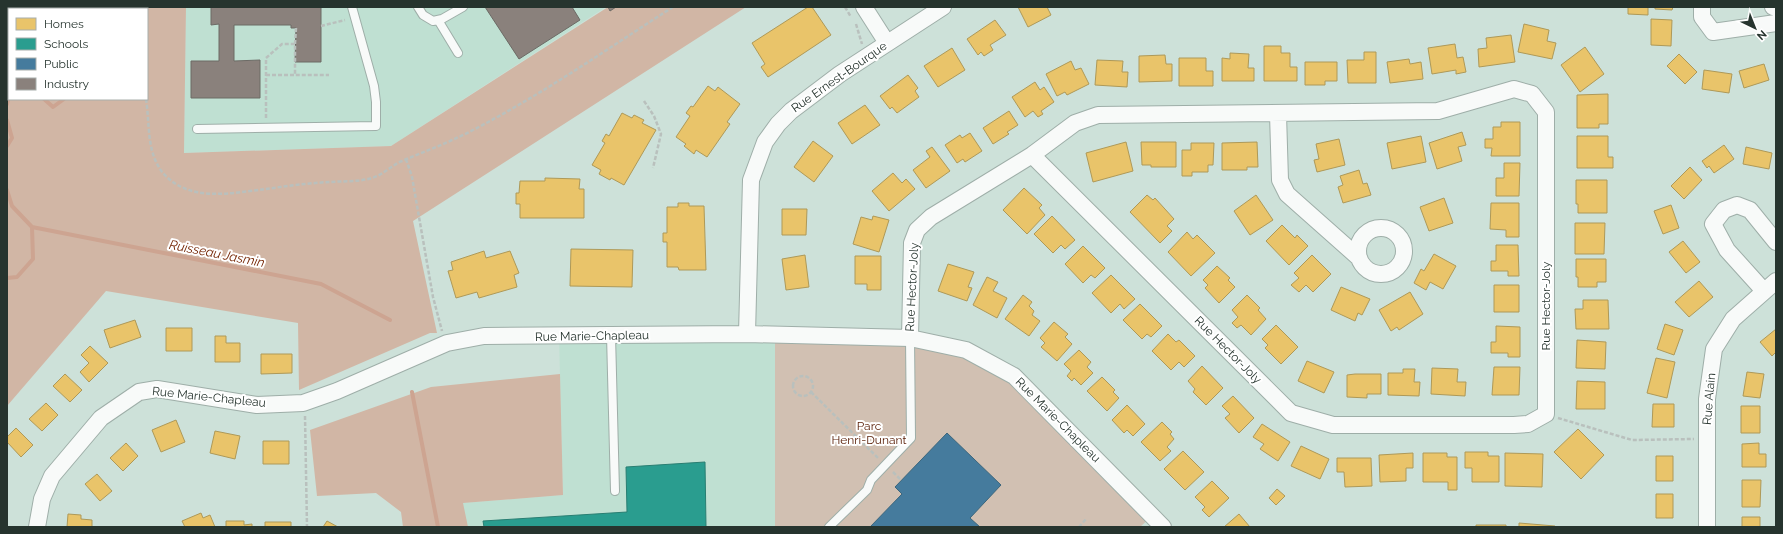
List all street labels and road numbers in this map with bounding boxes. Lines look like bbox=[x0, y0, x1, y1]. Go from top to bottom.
street label: Rue Ernest-Bourque bbox=[789, 39, 889, 115]
street label: Rue Hector-Joly bbox=[903, 242, 921, 332]
street label: Rue Hector-Joly bbox=[1539, 261, 1553, 350]
street label: Rue Hector-Joly bbox=[1192, 314, 1265, 387]
street label: Rue Marie-Chapleau bbox=[535, 328, 649, 344]
street label: Rue Alain bbox=[1700, 372, 1718, 426]
street label: Rue Marie-Chapleau bbox=[1013, 375, 1103, 465]
street label: Rue Marie-Chapleau bbox=[152, 384, 266, 410]

